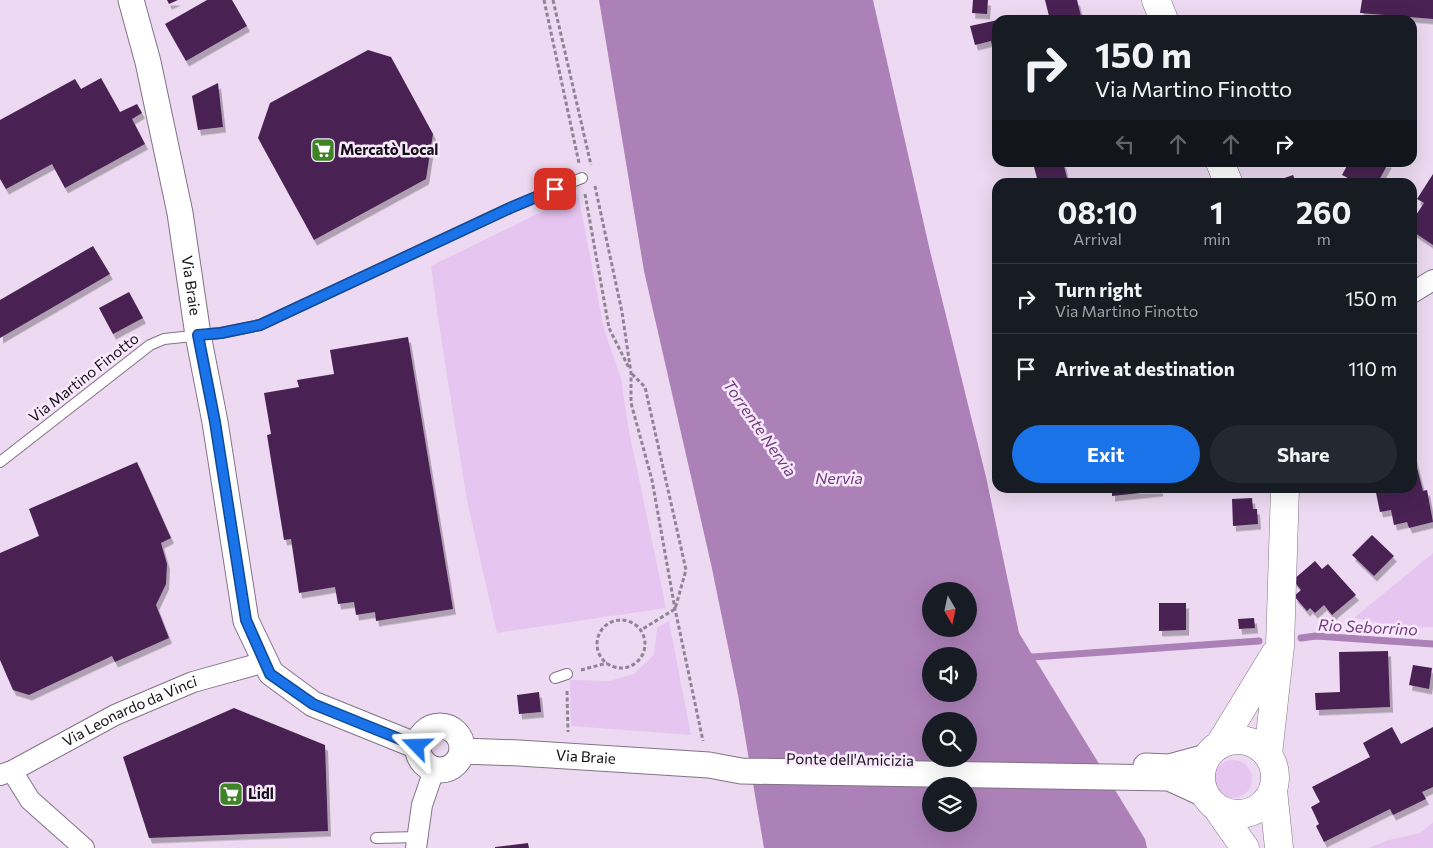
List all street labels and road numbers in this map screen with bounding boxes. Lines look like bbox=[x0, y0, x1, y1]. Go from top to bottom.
street label: Via Braie bbox=[178, 254, 205, 317]
street label: Via Martino Finotto bbox=[25, 329, 142, 426]
street label: Via Leonardo da Vinci bbox=[59, 671, 199, 750]
street label: Via Braie bbox=[555, 745, 617, 767]
street label: Ponte dell'Amicizia bbox=[786, 749, 914, 769]

